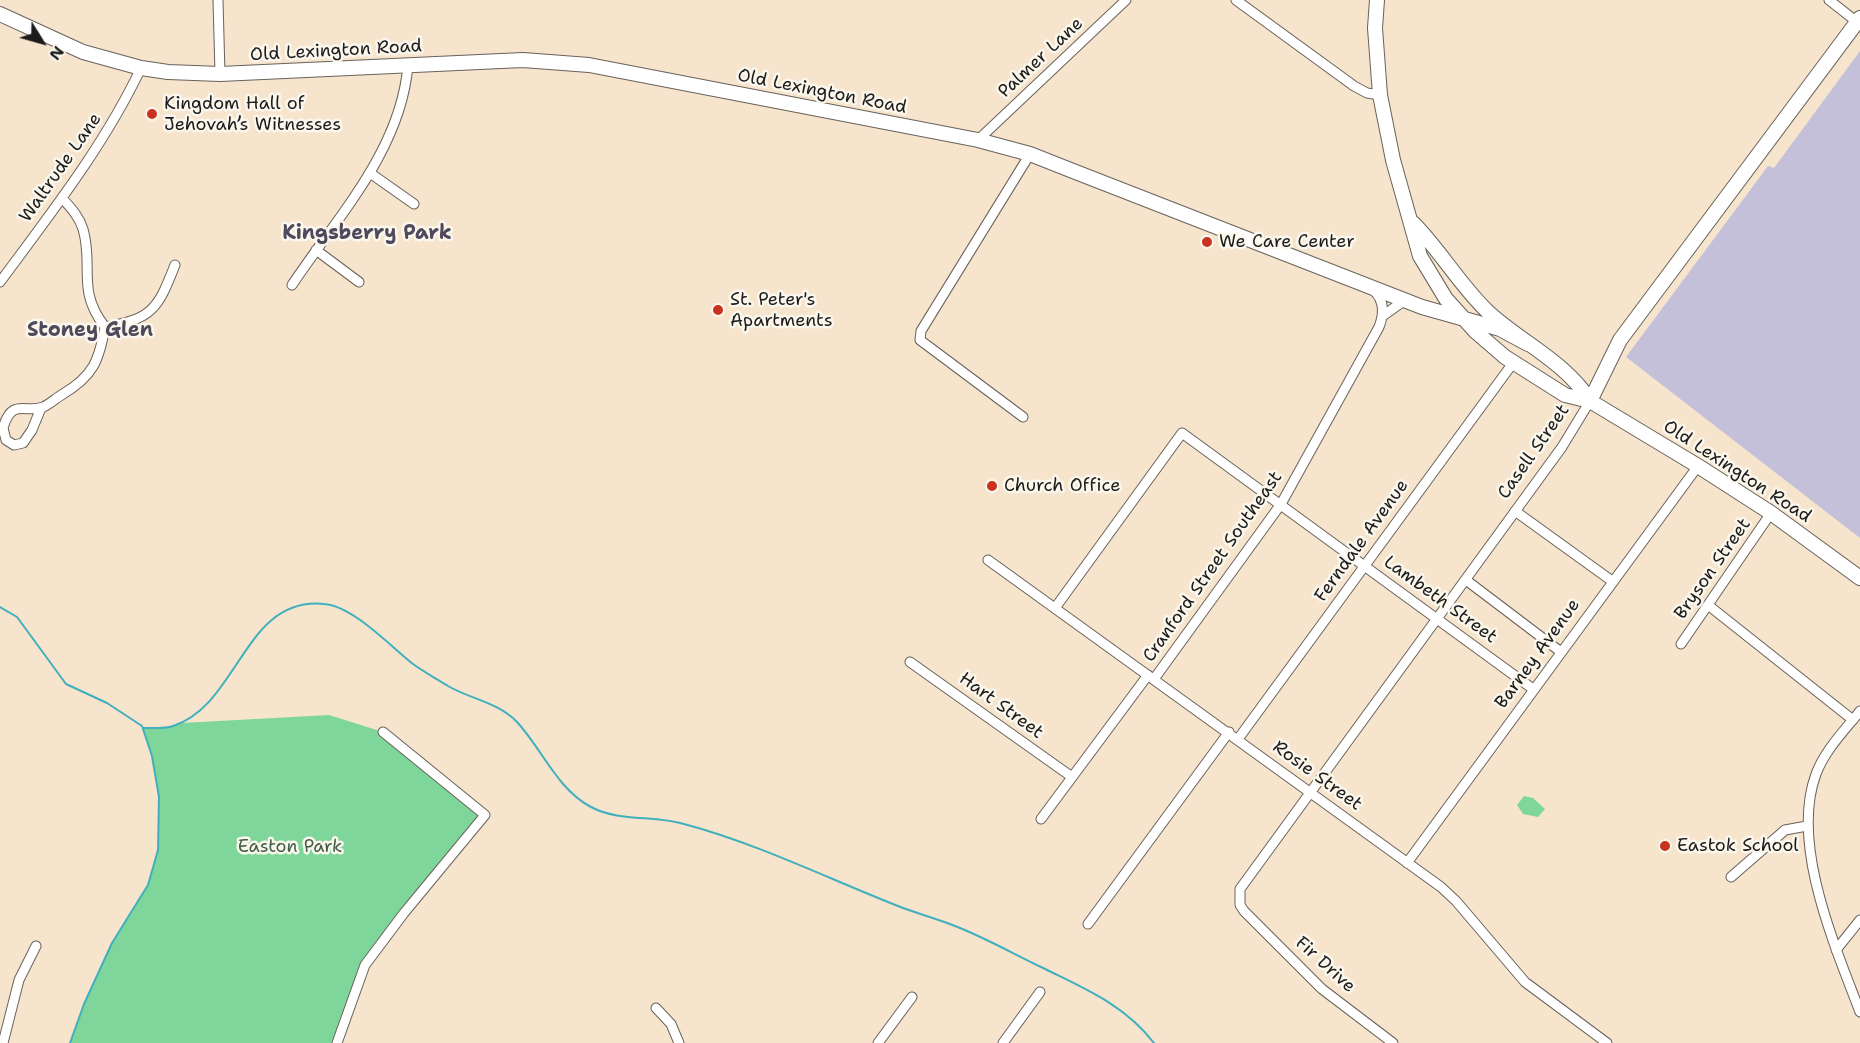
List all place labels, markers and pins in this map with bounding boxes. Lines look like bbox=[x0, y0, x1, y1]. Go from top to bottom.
place label: Kingdom Hall of Jehovah’s Witnesses bbox=[164, 93, 341, 136]
marker: Kingdom Hall of Jehovah’s Witnesses bbox=[145, 107, 159, 121]
place label: We Care Center bbox=[1219, 231, 1355, 253]
marker: We Care Center bbox=[1200, 235, 1214, 249]
place label: St. Peter's Apartments bbox=[730, 289, 833, 332]
marker: St. Peter's Apartments bbox=[711, 303, 725, 317]
place label: Church Office bbox=[1004, 475, 1120, 497]
marker: Church Office bbox=[985, 479, 999, 493]
place label: Eastok School bbox=[1677, 835, 1799, 857]
marker: Eastok School bbox=[1658, 839, 1672, 853]

